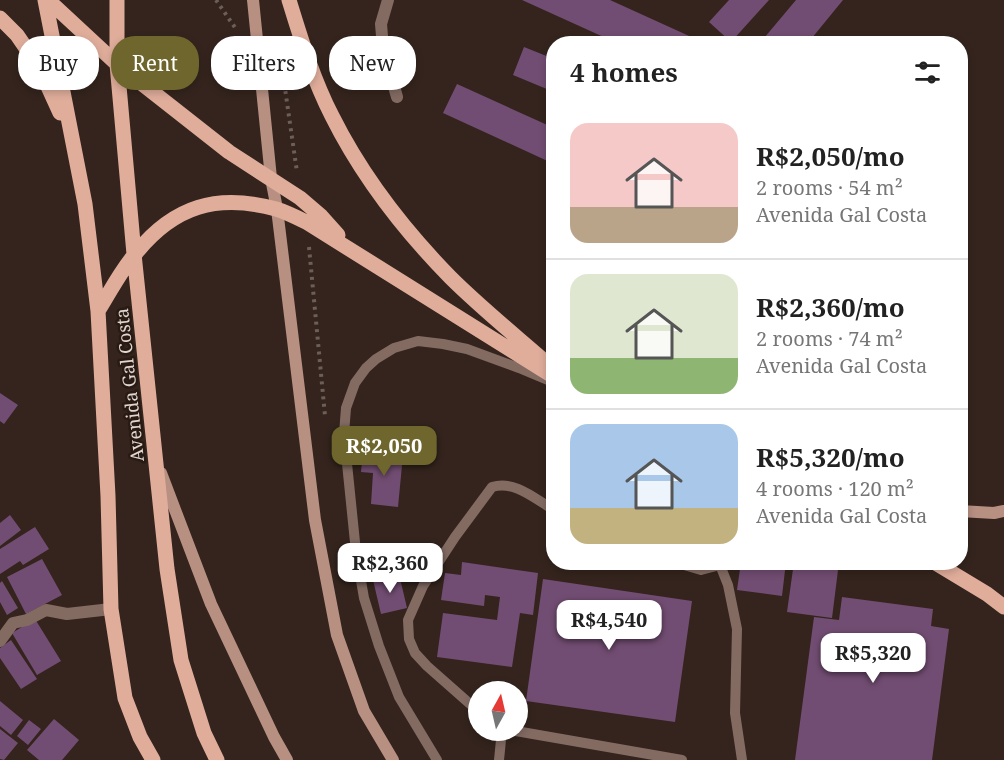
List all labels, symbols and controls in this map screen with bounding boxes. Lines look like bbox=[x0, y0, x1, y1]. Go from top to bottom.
chip: Buy bbox=[18, 36, 99, 90]
chip: Rent bbox=[111, 36, 199, 90]
chip: Filters bbox=[211, 36, 317, 90]
chip: New bbox=[329, 36, 416, 90]
text: 4 homes bbox=[570, 54, 678, 90]
icon: filters bbox=[911, 56, 944, 89]
text: R$2,050/mo bbox=[756, 138, 905, 174]
icon: home bbox=[618, 147, 690, 219]
text: 2 rooms · 54 m² bbox=[756, 174, 903, 201]
text: Avenida Gal Costa bbox=[756, 201, 927, 228]
text: R$2,360/mo bbox=[756, 289, 905, 325]
icon: home bbox=[618, 298, 690, 370]
street label: Avenida Gal Costa bbox=[109, 307, 149, 463]
text: 2 rooms · 74 m² bbox=[756, 325, 903, 352]
text: Avenida Gal Costa bbox=[756, 352, 927, 379]
pin: R$2,050 bbox=[329, 426, 439, 477]
text: R$2,050 bbox=[346, 432, 422, 459]
text: R$5,320/mo bbox=[756, 439, 905, 475]
icon: home bbox=[618, 448, 690, 520]
text: 4 rooms · 120 m² bbox=[756, 475, 914, 502]
text: Avenida Gal Costa bbox=[756, 502, 927, 529]
pin: R$2,360 bbox=[335, 543, 445, 594]
text: R$2,360 bbox=[352, 549, 428, 576]
pin: R$4,540 bbox=[554, 600, 664, 651]
text: R$4,540 bbox=[571, 606, 647, 633]
pin: R$5,320 bbox=[818, 633, 928, 684]
text: R$5,320 bbox=[835, 639, 911, 666]
north arrow bbox=[468, 681, 528, 741]
map controls bbox=[468, 681, 528, 741]

